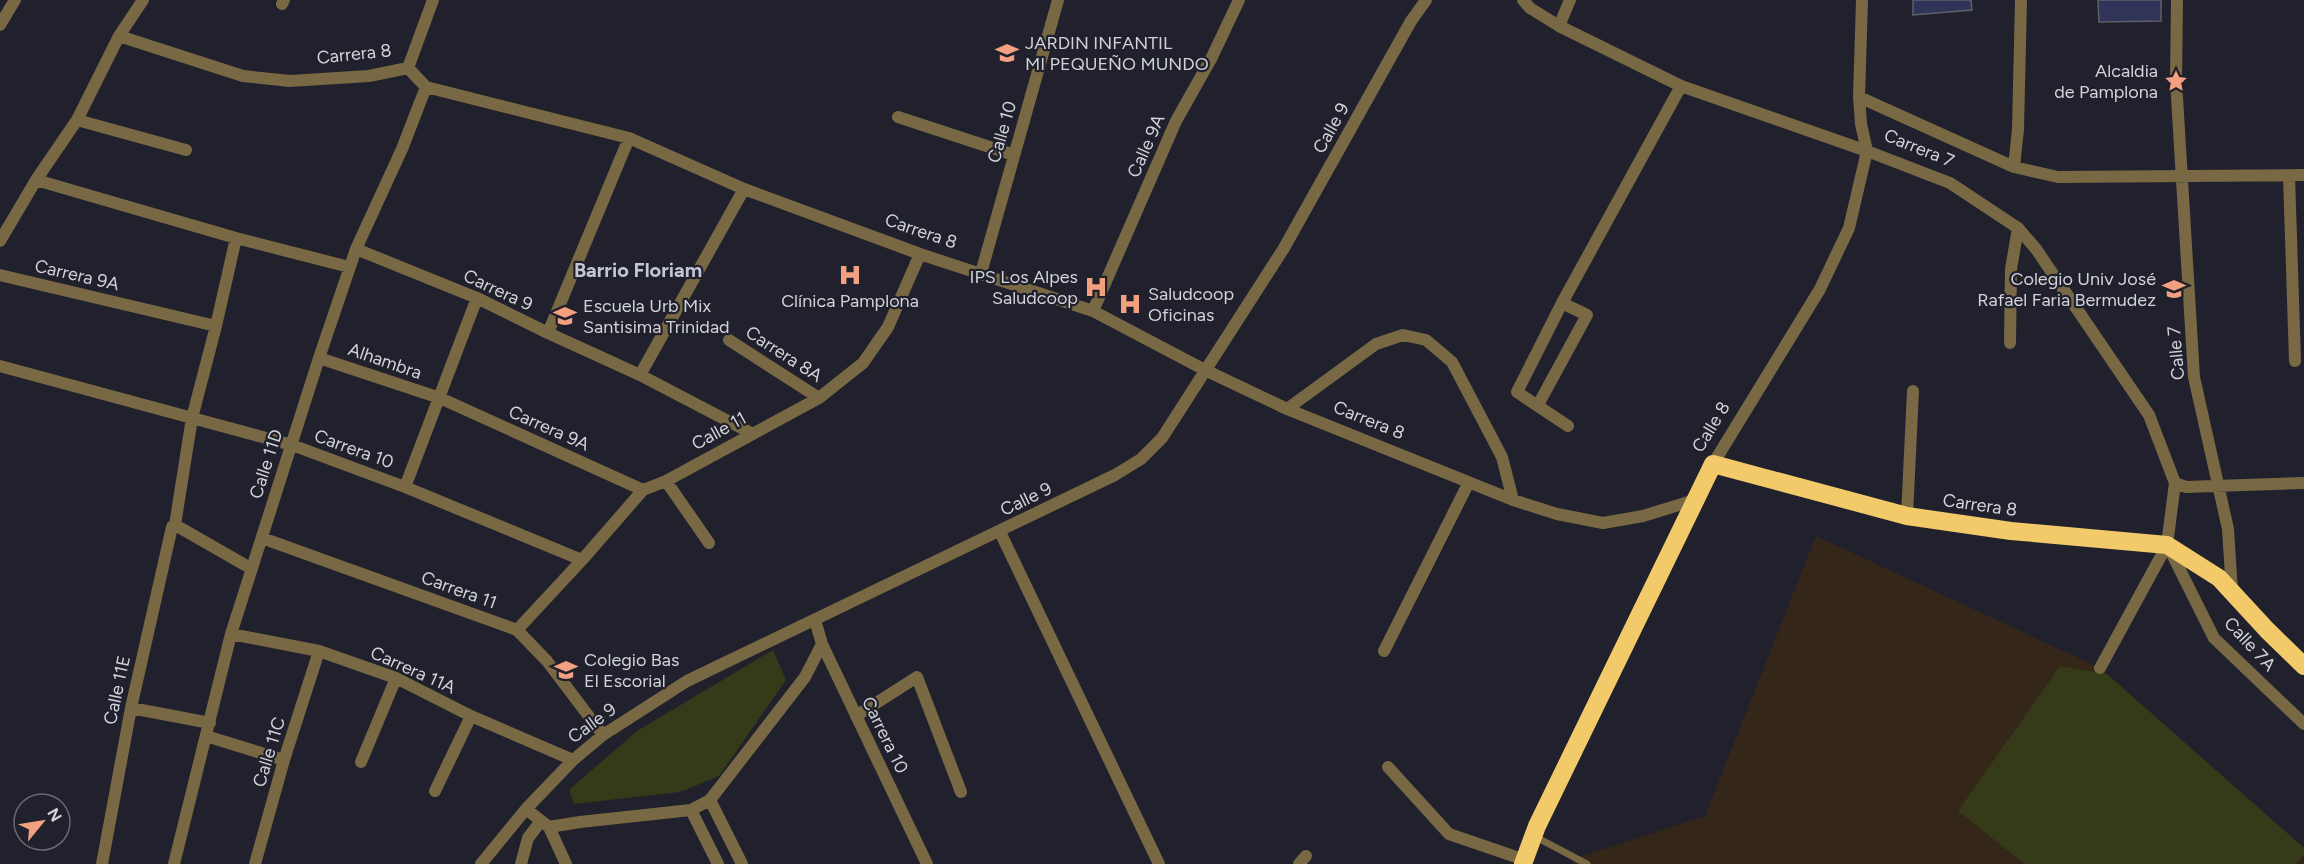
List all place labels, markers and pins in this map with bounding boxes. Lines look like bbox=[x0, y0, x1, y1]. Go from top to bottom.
place label: JARDIN INFANTIL MI PEQUEÑO MUNDO bbox=[1025, 32, 1209, 75]
school or university icon: JARDIN INFANTIL MI PEQUEÑO MUNDO bbox=[994, 40, 1020, 66]
place label: Alcaldia de Pamplona bbox=[2054, 60, 2158, 103]
place icon: Alcaldia de Pamplona bbox=[2163, 68, 2189, 94]
hospital icon: Clínica Pamplona bbox=[837, 262, 863, 288]
place label: IPS Los Alpes Saludcoop bbox=[970, 266, 1078, 309]
place label: Colegio Univ José Rafael Faria Bermudez bbox=[1977, 268, 2156, 311]
hospital icon: IPS Los Alpes Saludcoop bbox=[1083, 274, 1109, 300]
school or university icon: Colegio Univ José Rafael Faria Bermudez bbox=[2161, 276, 2187, 302]
place label: Saludcoop Oficinas bbox=[1148, 283, 1234, 326]
place label: Clínica Pamplona bbox=[781, 290, 919, 312]
hospital icon: Saludcoop Oficinas bbox=[1117, 291, 1143, 317]
place label: Escuela Urb Mix Santisima Trinidad bbox=[583, 295, 730, 338]
school or university icon: Escuela Urb Mix Santisima Trinidad bbox=[552, 303, 578, 329]
place label: Colegio Bas El Escorial bbox=[584, 649, 679, 692]
school or university icon: Colegio Bas El Escorial bbox=[553, 657, 579, 683]

